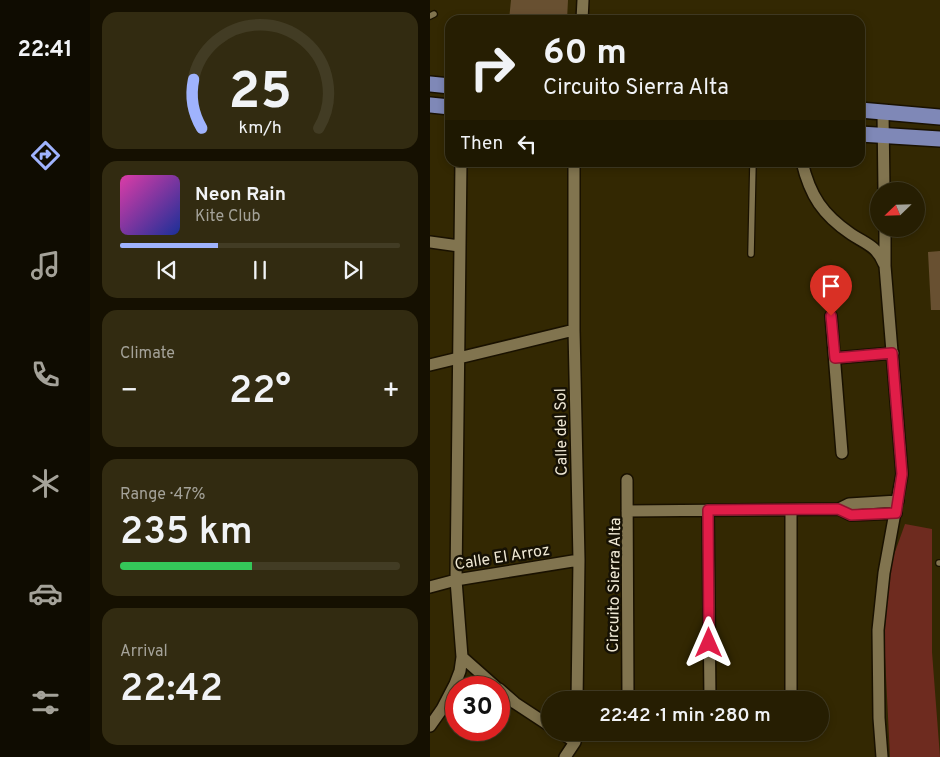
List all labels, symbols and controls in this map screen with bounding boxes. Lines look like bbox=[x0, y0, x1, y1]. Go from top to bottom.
text: 60 m bbox=[543, 32, 627, 76]
icon: right bbox=[460, 35, 525, 100]
text: 22:41 bbox=[17, 37, 73, 64]
text: 25 bbox=[228, 61, 292, 127]
text: Circuito Sierra Alta bbox=[543, 75, 729, 102]
text: km/h bbox=[238, 117, 282, 140]
icon: left bbox=[513, 130, 541, 158]
text: Then bbox=[460, 132, 503, 156]
icon: directions bbox=[28, 138, 63, 173]
north arrow bbox=[870, 182, 925, 238]
map controls bbox=[870, 182, 925, 237]
text: Neon Rain bbox=[195, 183, 286, 207]
text: Kite Club bbox=[195, 207, 260, 227]
icon: music bbox=[28, 248, 63, 283]
icon: previous bbox=[153, 256, 181, 284]
icon: pause bbox=[246, 256, 274, 284]
icon: next bbox=[339, 256, 367, 284]
pin bbox=[810, 265, 852, 316]
icon: arrive bbox=[817, 272, 845, 300]
text: Climate bbox=[120, 344, 175, 364]
icon: phone bbox=[28, 357, 63, 392]
text: 22° bbox=[229, 368, 291, 417]
text: − bbox=[120, 374, 138, 410]
text: + bbox=[382, 374, 400, 410]
street label: Calle del Sol bbox=[551, 388, 573, 476]
icon: climate bbox=[28, 466, 63, 501]
text: Range · 47% bbox=[120, 485, 205, 505]
text: 235 km bbox=[120, 509, 253, 558]
street label: Circuito Sierra Alta bbox=[604, 517, 626, 653]
street label: Calle El Arroz bbox=[453, 541, 551, 575]
icon: car bbox=[28, 576, 63, 611]
position arrow bbox=[682, 616, 734, 668]
text: Arrival bbox=[120, 642, 168, 662]
text: 22:42 bbox=[120, 666, 223, 715]
speed limit sign: 30 bbox=[445, 676, 510, 741]
icon: filters bbox=[28, 685, 63, 720]
text: 22:42 · 1 min · 280 m bbox=[599, 704, 771, 728]

